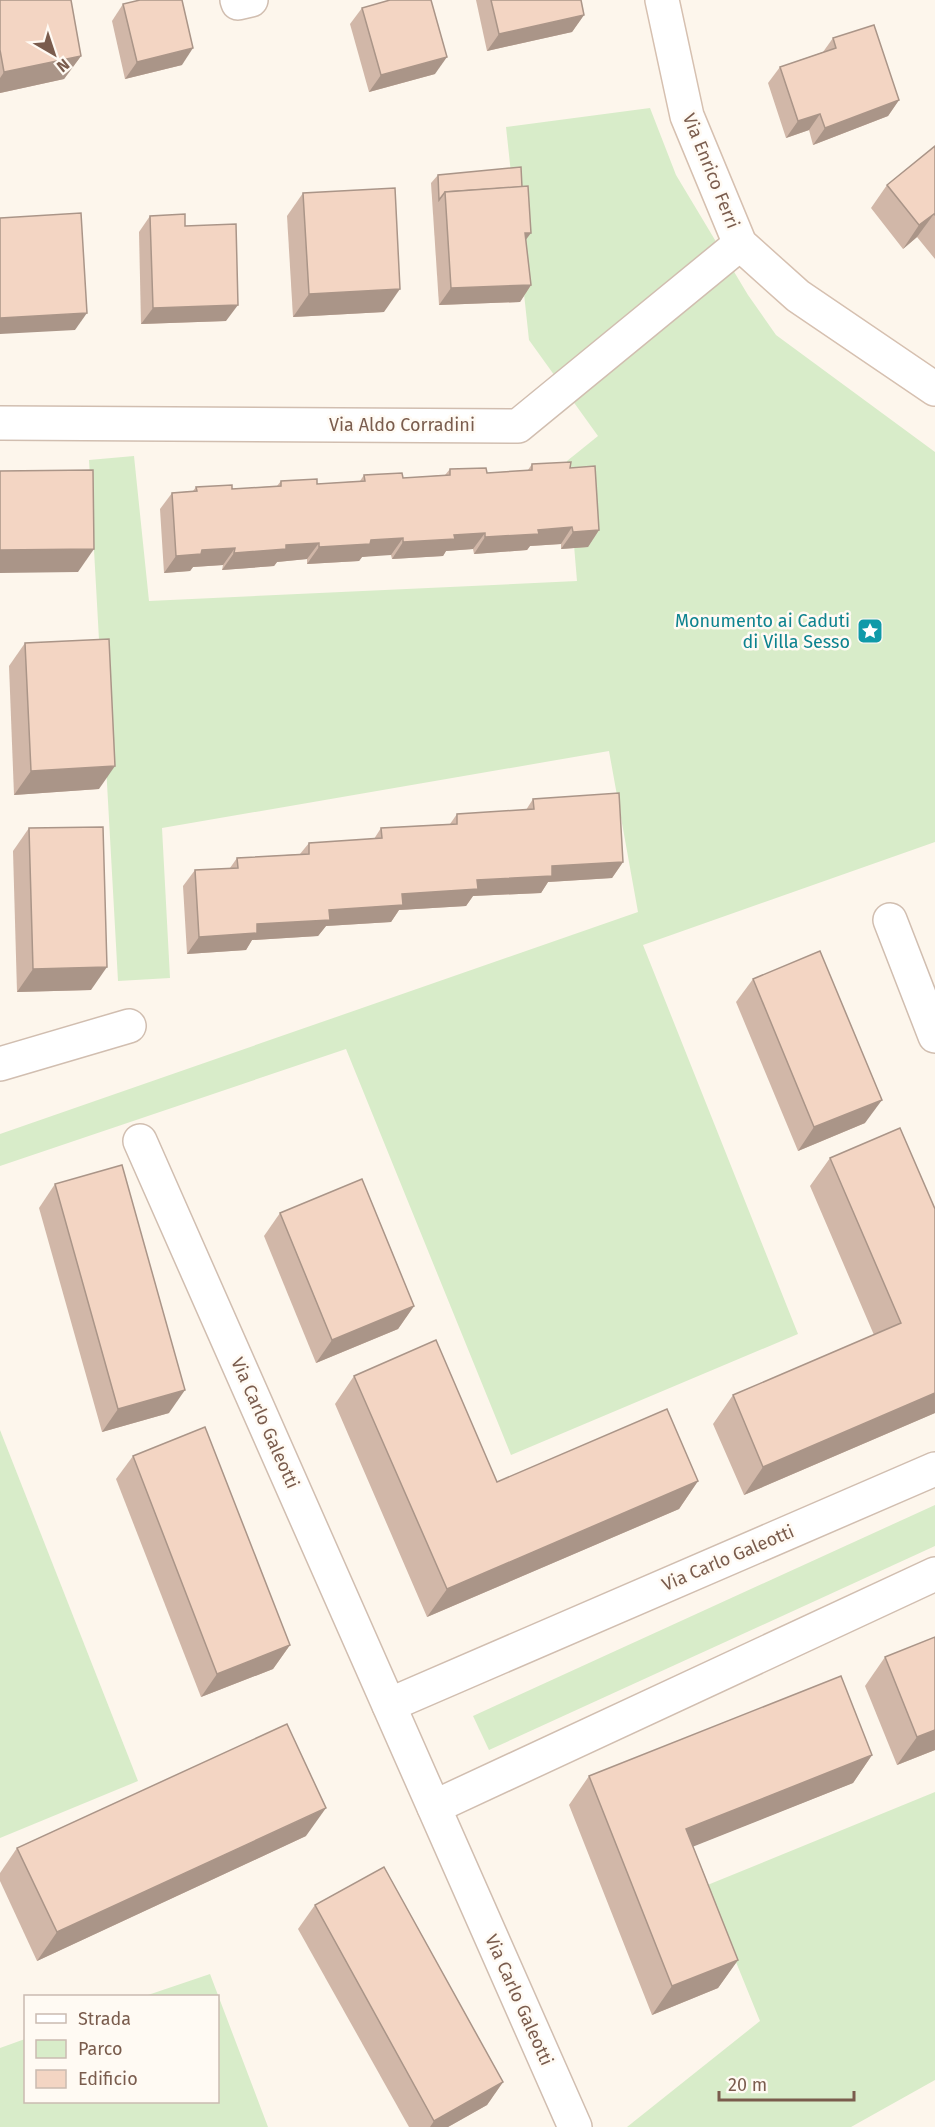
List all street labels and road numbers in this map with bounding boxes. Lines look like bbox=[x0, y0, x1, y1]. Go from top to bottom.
street label: Via Enrico Ferri bbox=[678, 110, 744, 232]
street label: Via Aldo Corradini bbox=[329, 414, 475, 436]
street label: Via Carlo Galeotti bbox=[226, 1354, 304, 1492]
street label: Via Carlo Galeotti bbox=[659, 1520, 797, 1596]
street label: Via Carlo Galeotti bbox=[480, 1931, 558, 2069]

